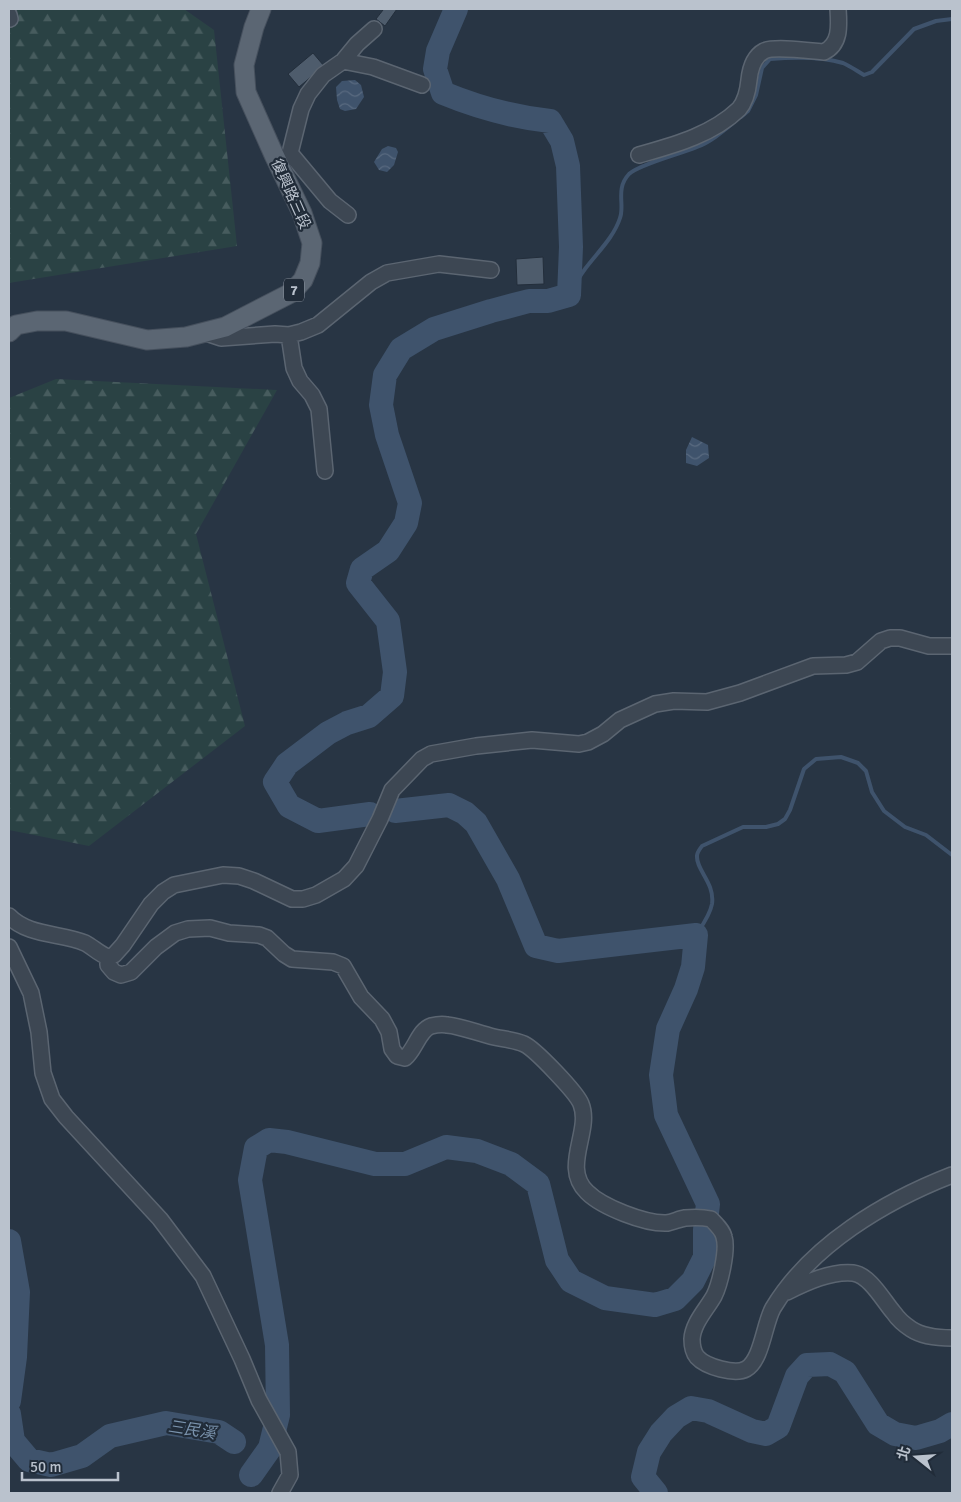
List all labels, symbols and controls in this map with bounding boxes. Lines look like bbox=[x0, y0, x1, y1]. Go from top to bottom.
street label: 復興路三段 bbox=[268, 156, 314, 232]
road number: 7 bbox=[284, 278, 304, 302]
water label: 三民溪 bbox=[167, 1416, 219, 1444]
north arrow bbox=[891, 1432, 941, 1482]
text: 北 bbox=[894, 1444, 914, 1463]
scale bar bbox=[22, 1450, 119, 1482]
text: 50 m bbox=[30, 1458, 61, 1476]

